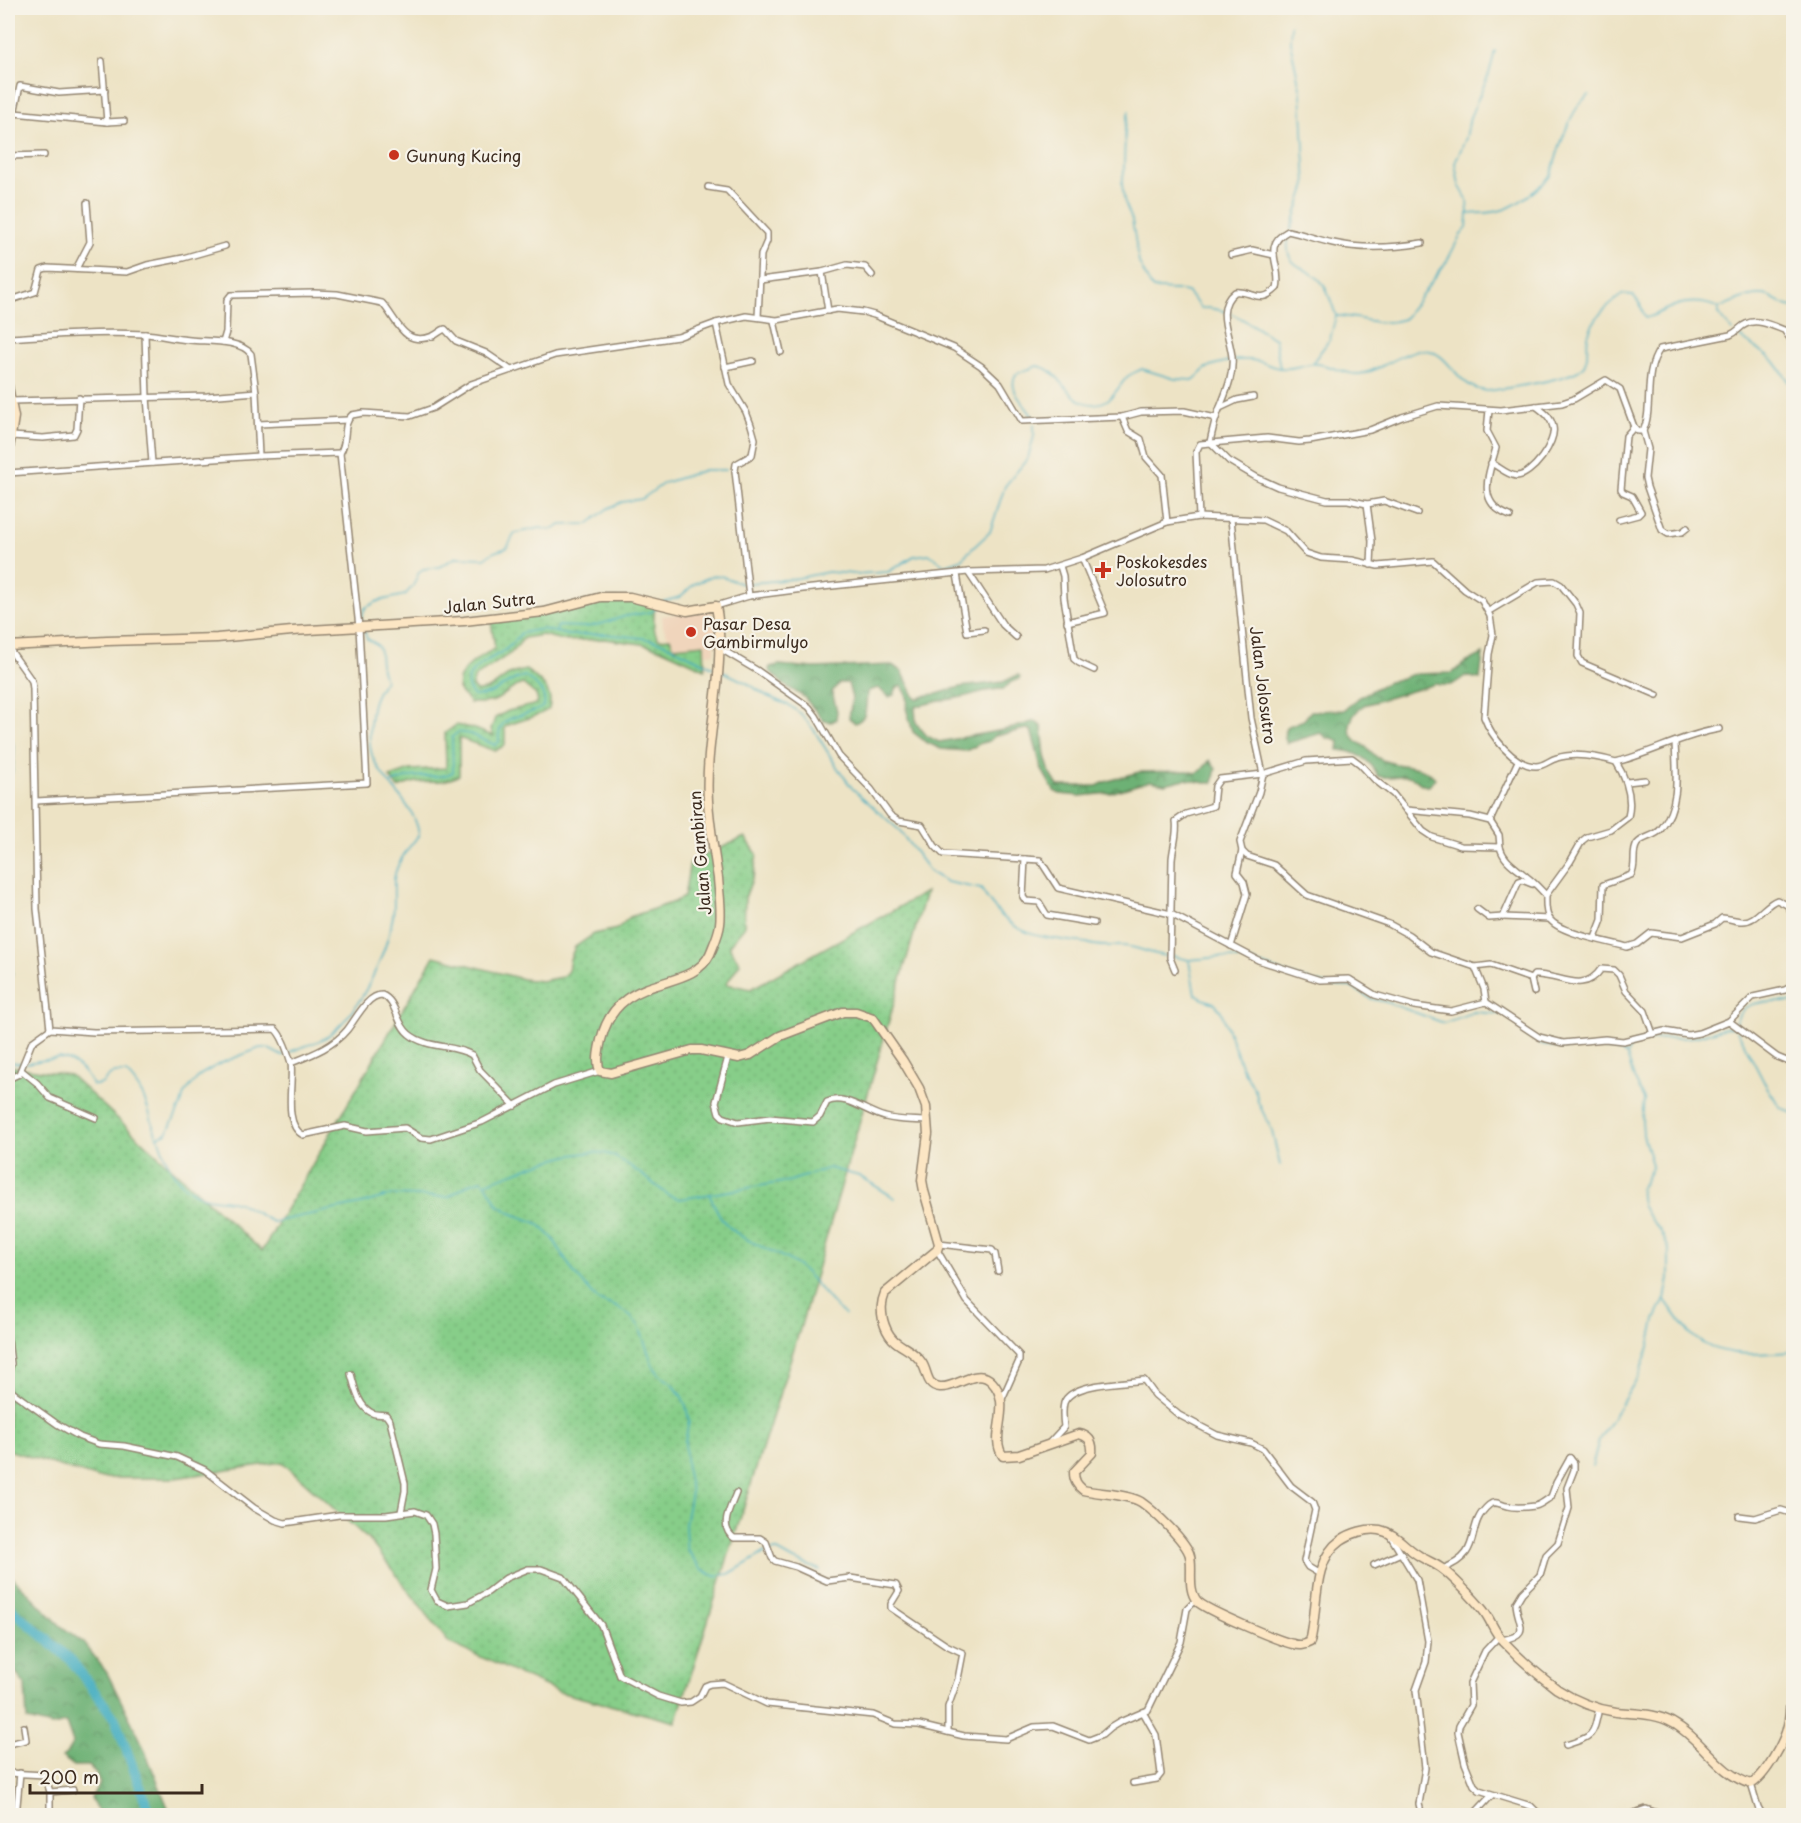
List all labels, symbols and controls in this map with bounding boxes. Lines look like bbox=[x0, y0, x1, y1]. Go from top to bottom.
place label: Gunung Kucing bbox=[406, 143, 521, 167]
marker: Gunung Kucing bbox=[387, 148, 401, 162]
place label: Poskokesdes Jolosutro bbox=[1116, 549, 1207, 591]
marker: Poskokesdes Jolosutro bbox=[1094, 561, 1112, 579]
street label: Jalan Sutra bbox=[442, 585, 536, 619]
place label: Pasar Desa Gambirmulyo bbox=[703, 611, 808, 653]
marker: Pasar Desa Gambirmulyo bbox=[684, 625, 698, 639]
street label: Jalan Jolosutro bbox=[1245, 625, 1283, 745]
street label: Jalan Gambiran bbox=[682, 790, 716, 916]
scale bar bbox=[30, 1757, 202, 1795]
text: 200 m bbox=[39, 1763, 99, 1790]

